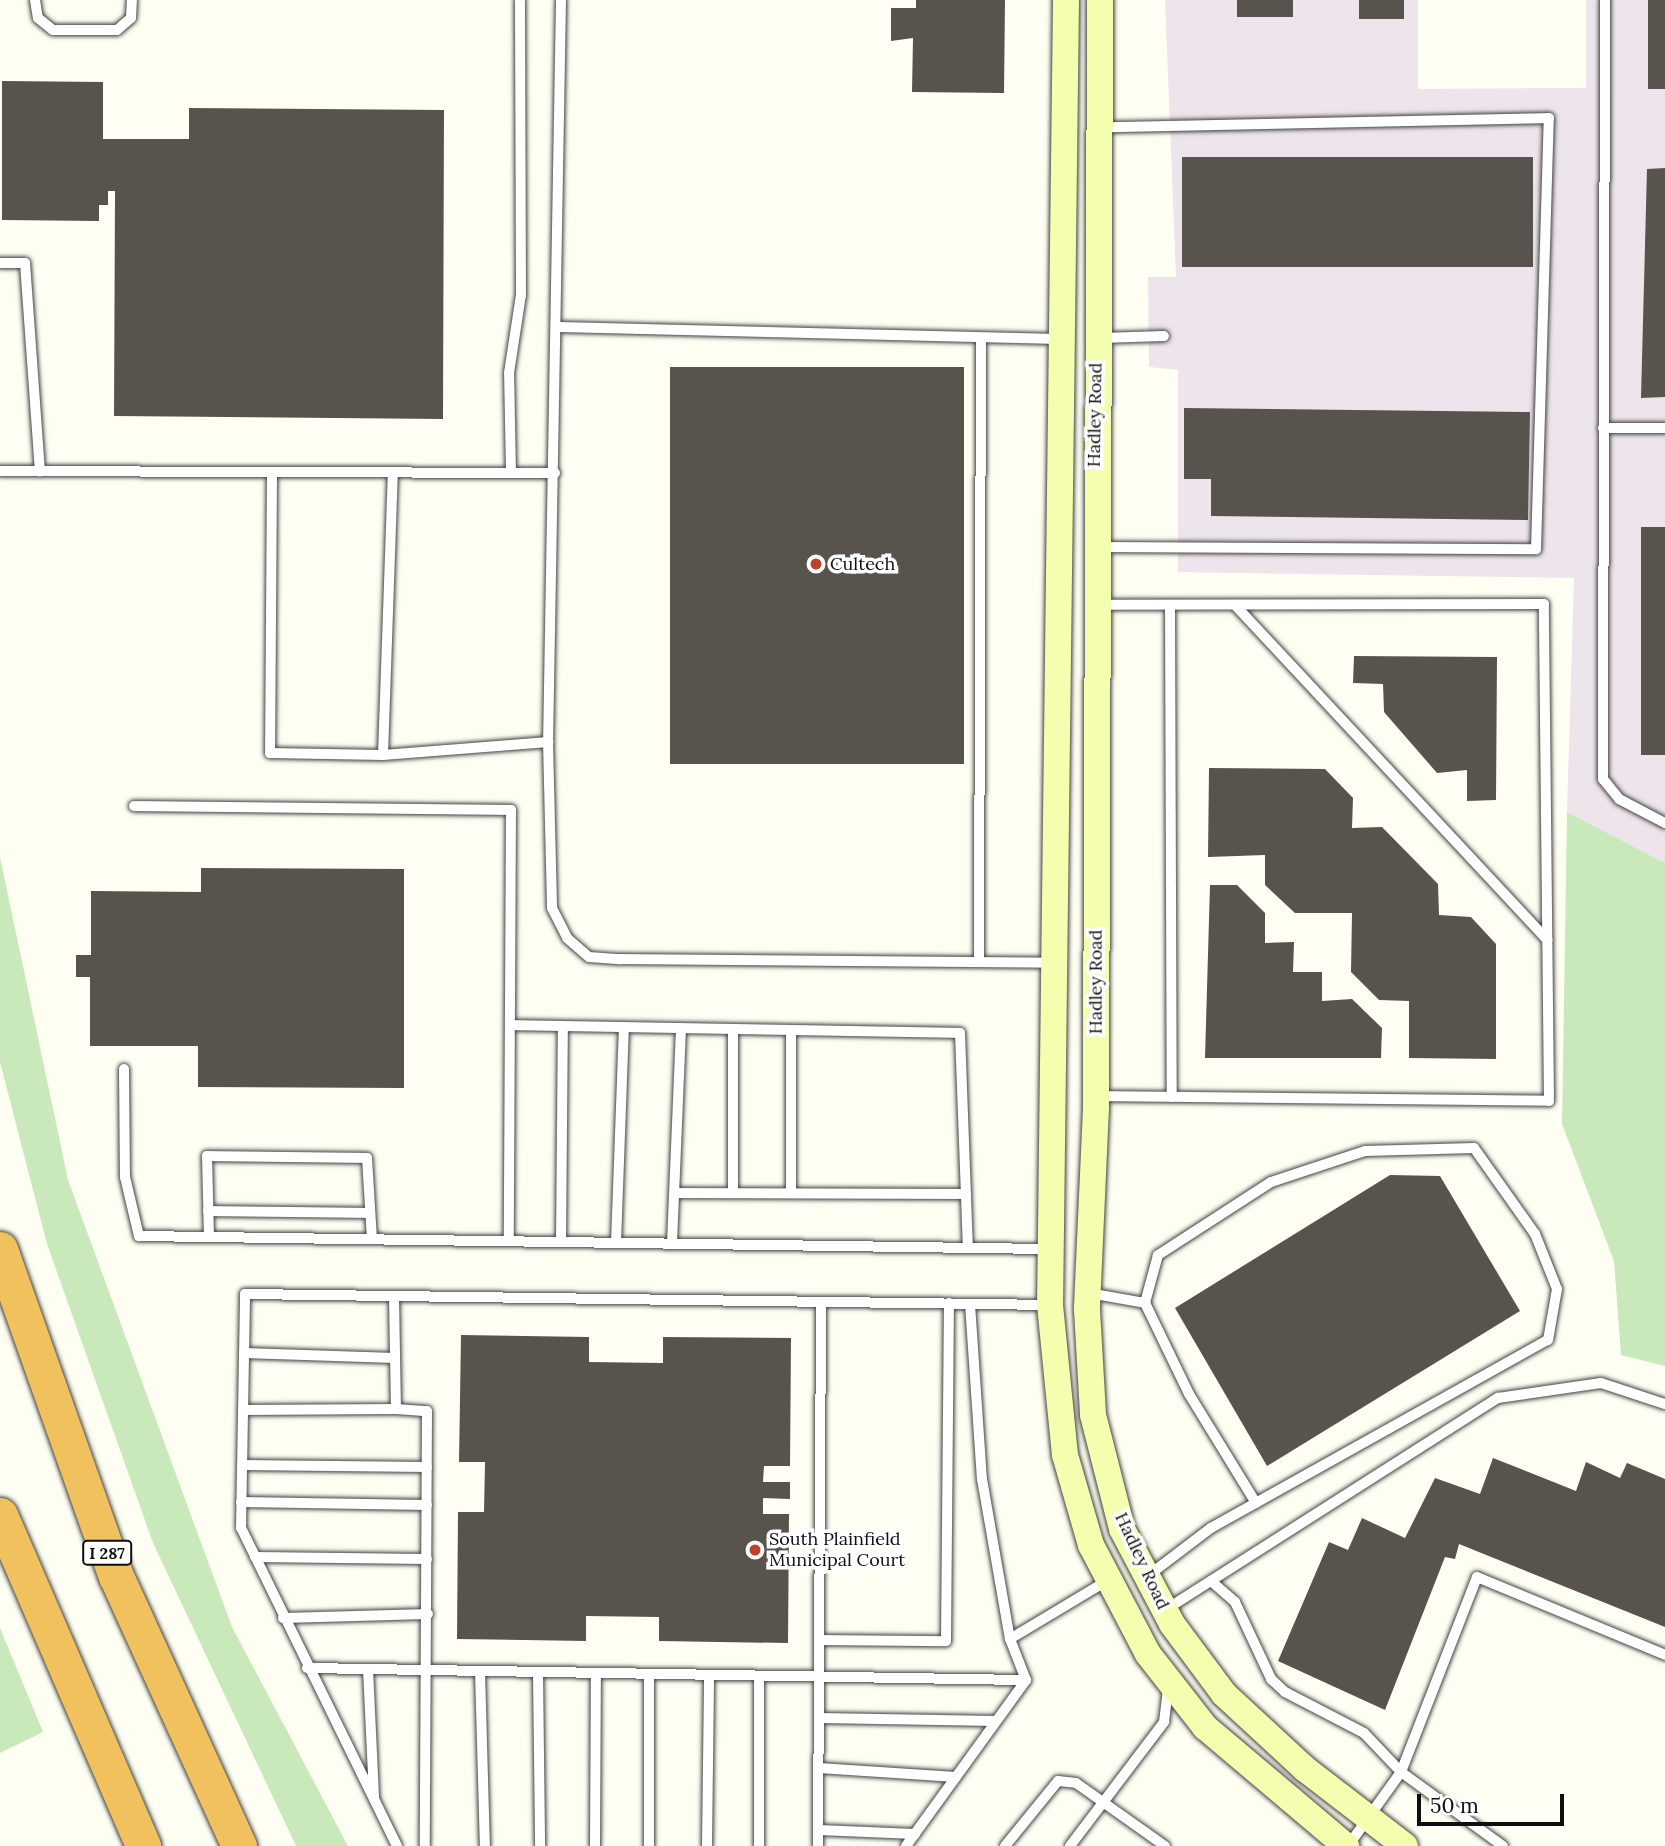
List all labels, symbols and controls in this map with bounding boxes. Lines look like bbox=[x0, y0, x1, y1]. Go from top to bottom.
street label: Hadley Road bbox=[1083, 363, 1107, 467]
place label: Cultech bbox=[830, 553, 895, 575]
marker: Cultech bbox=[808, 556, 824, 572]
street label: Hadley Road bbox=[1085, 930, 1107, 1034]
street label: Hadley Road bbox=[1110, 1509, 1174, 1613]
place label: South Plainfield Municipal Court bbox=[769, 1529, 905, 1572]
road number: I 287 bbox=[81, 1540, 133, 1566]
marker: South Plainfield Municipal Court bbox=[747, 1542, 763, 1558]
scale bar bbox=[1420, 1780, 1567, 1824]
text: 50 m bbox=[1430, 1792, 1479, 1819]

